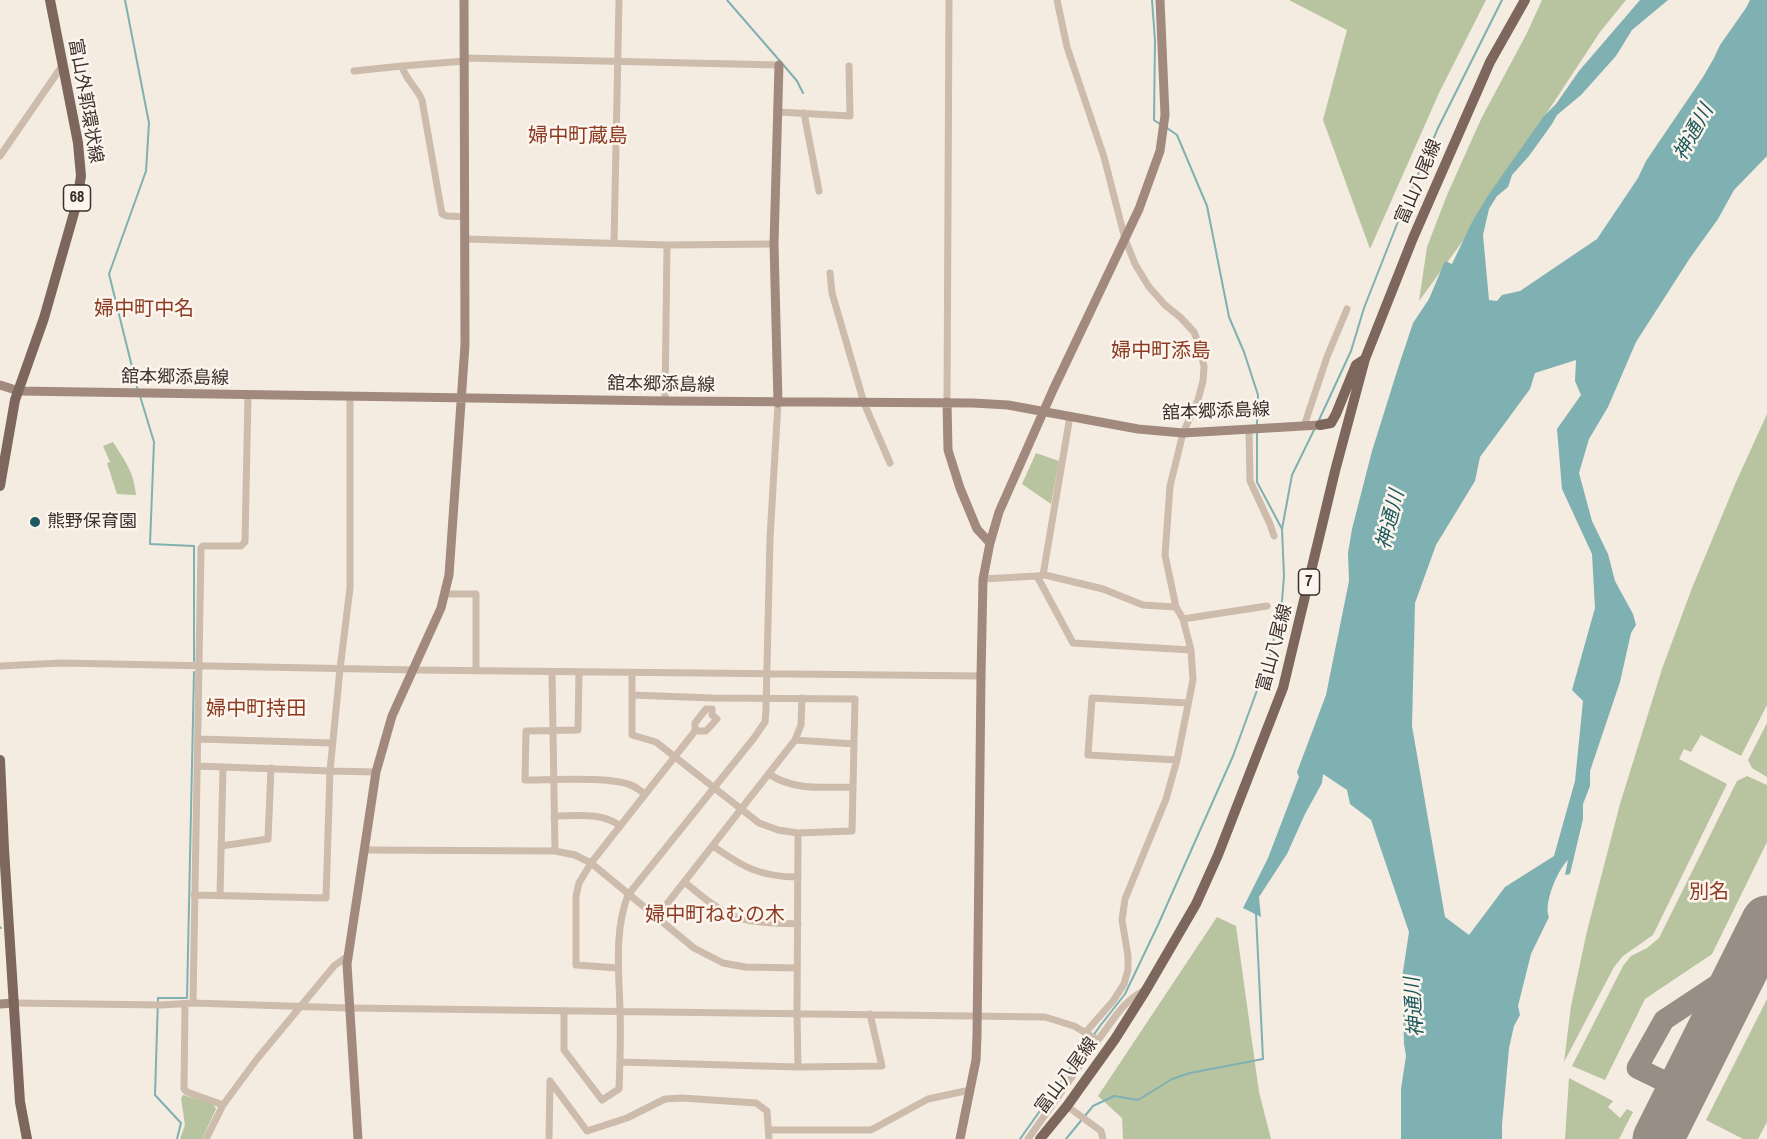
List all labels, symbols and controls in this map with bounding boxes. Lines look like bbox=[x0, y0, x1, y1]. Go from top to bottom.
street label: 富山外郭環状線 bbox=[63, 37, 107, 165]
water label: 神通川 bbox=[1669, 101, 1719, 165]
district label: 婦中町蔵島 bbox=[528, 125, 628, 149]
street label: 富山八尾線 bbox=[1391, 136, 1447, 228]
road number: 68 bbox=[64, 185, 90, 211]
district label: 婦中町中名 bbox=[94, 298, 194, 322]
district label: 婦中町添島 bbox=[1111, 340, 1211, 364]
street label: 舘本郷添島線 bbox=[121, 366, 229, 390]
street label: 舘本郷添島線 bbox=[607, 373, 715, 397]
street label: 舘本郷添島線 bbox=[1162, 399, 1270, 425]
water label: 神通川 bbox=[1372, 488, 1410, 552]
place label: 熊野保育園 bbox=[47, 511, 137, 533]
marker: 熊野保育園 bbox=[28, 515, 42, 529]
road number: 7 bbox=[1298, 569, 1320, 595]
street label: 富山八尾線 bbox=[1253, 602, 1297, 694]
district label: 婦中町持田 bbox=[206, 698, 306, 722]
district label: 別名 bbox=[1689, 881, 1729, 905]
district label: 婦中町ねむの木 bbox=[645, 904, 785, 928]
water label: 神通川 bbox=[1401, 976, 1429, 1038]
street label: 富山八尾線 bbox=[1031, 1034, 1103, 1118]

